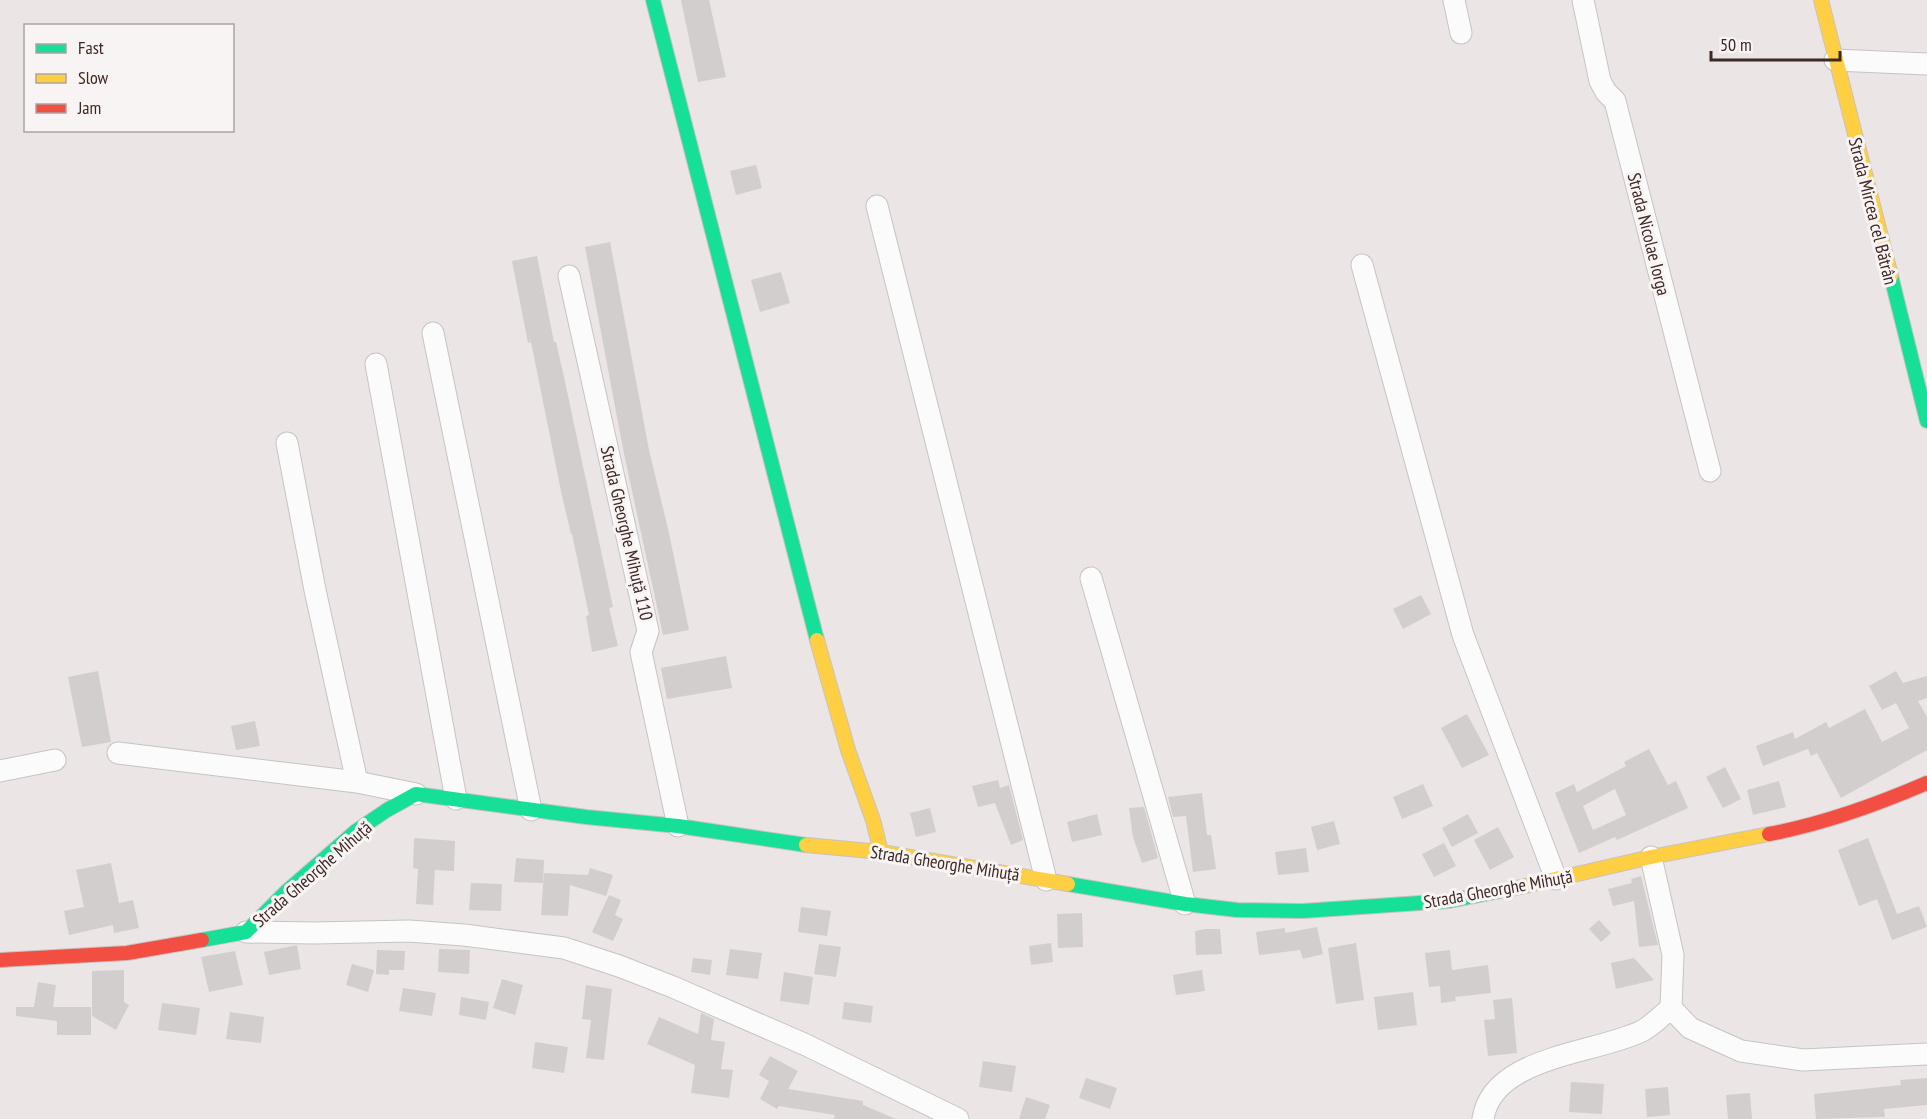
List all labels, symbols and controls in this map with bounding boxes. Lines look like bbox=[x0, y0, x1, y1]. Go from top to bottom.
legend bbox=[24, 24, 234, 132]
scale bar bbox=[1711, 24, 1840, 62]
text: 50 m bbox=[1720, 33, 1752, 56]
text: Fast bbox=[78, 36, 104, 59]
text: Slow bbox=[78, 66, 109, 89]
text: Jam bbox=[77, 96, 101, 119]
street label: Strada Mircea cel Bătrân bbox=[1844, 135, 1902, 287]
street label: Strada Nicolae Iorga bbox=[1623, 170, 1675, 298]
street label: Strada Gheorghe Mihuță 110 bbox=[596, 443, 658, 623]
street label: Strada Gheorghe Mihuță bbox=[248, 816, 376, 932]
street label: Strada Gheorghe Mihuță bbox=[869, 840, 1021, 886]
street label: Strada Gheorghe Mihuță bbox=[1422, 865, 1574, 913]

